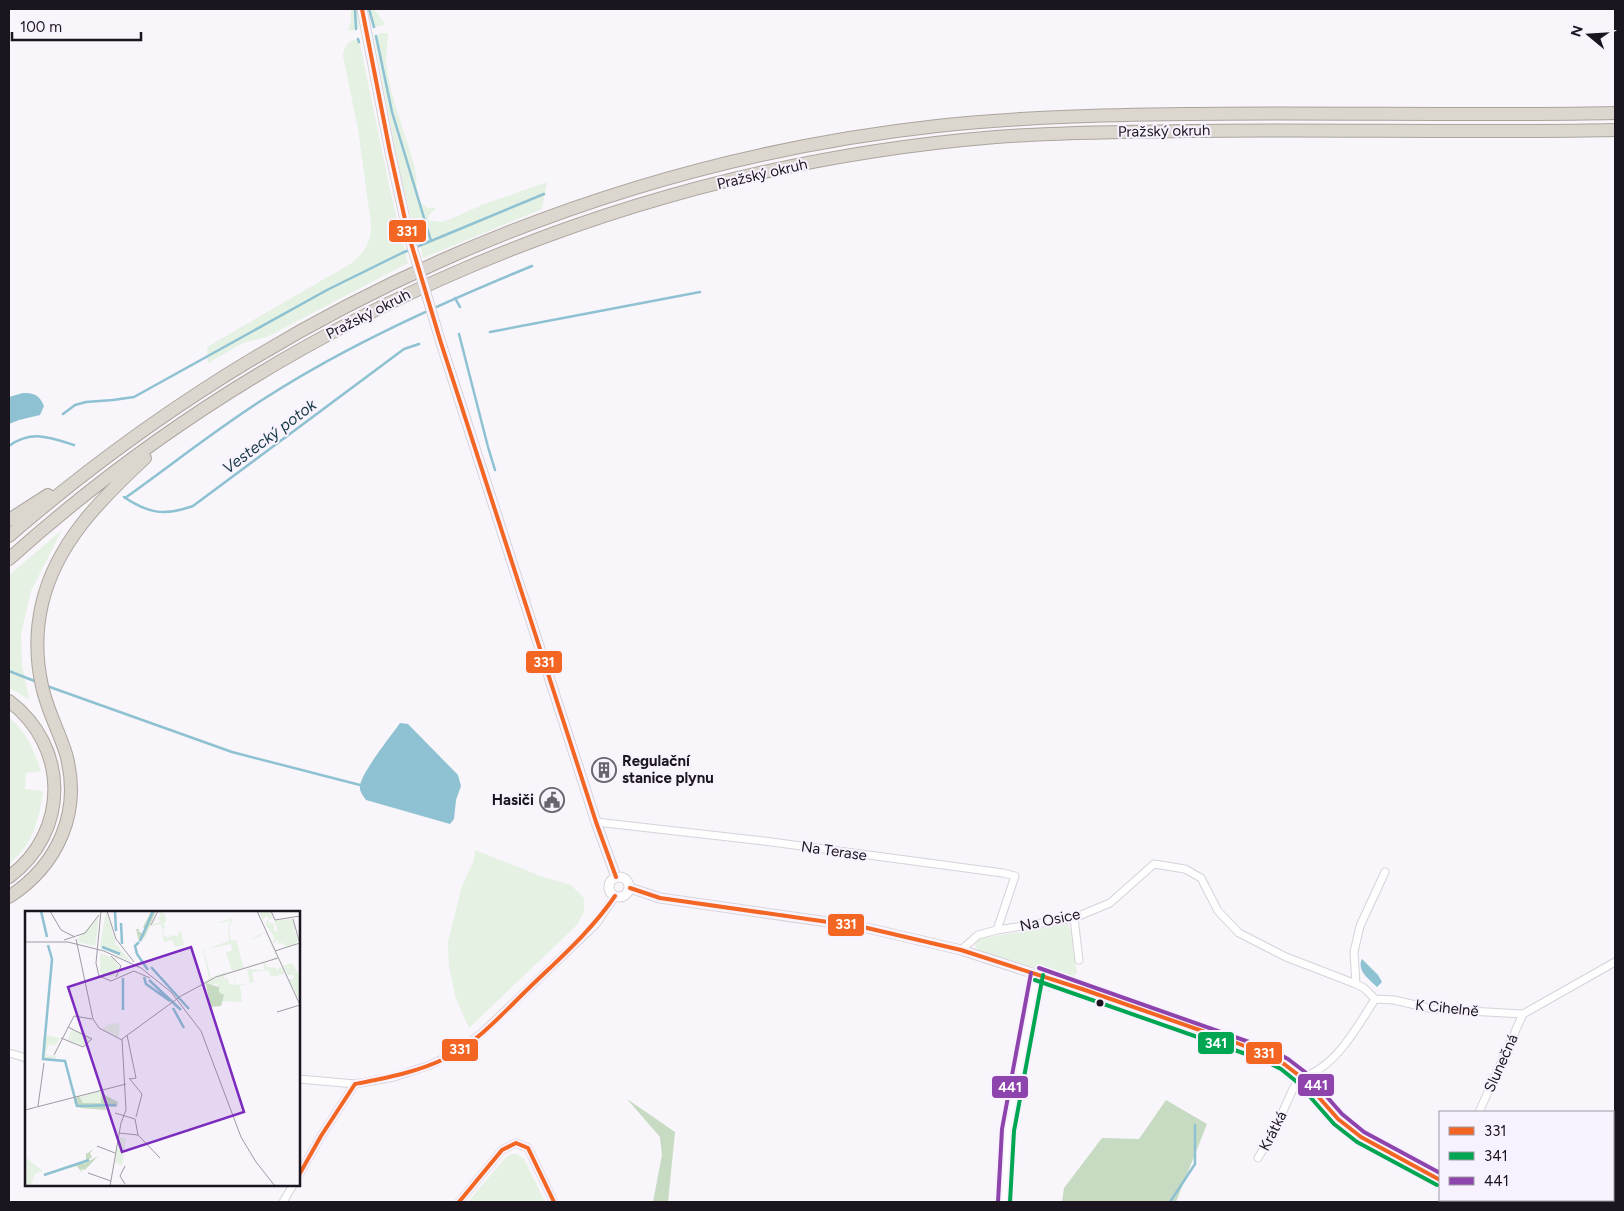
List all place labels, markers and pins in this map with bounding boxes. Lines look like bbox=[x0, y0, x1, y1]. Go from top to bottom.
place label: Regulační stanice plynu bbox=[622, 752, 714, 787]
building icon: Regulační stanice plynu bbox=[591, 757, 617, 783]
public building icon: Hasiči bbox=[539, 787, 565, 813]
place label: Hasiči bbox=[492, 791, 534, 809]
unlabelled marker bbox=[1095, 998, 1105, 1008]

